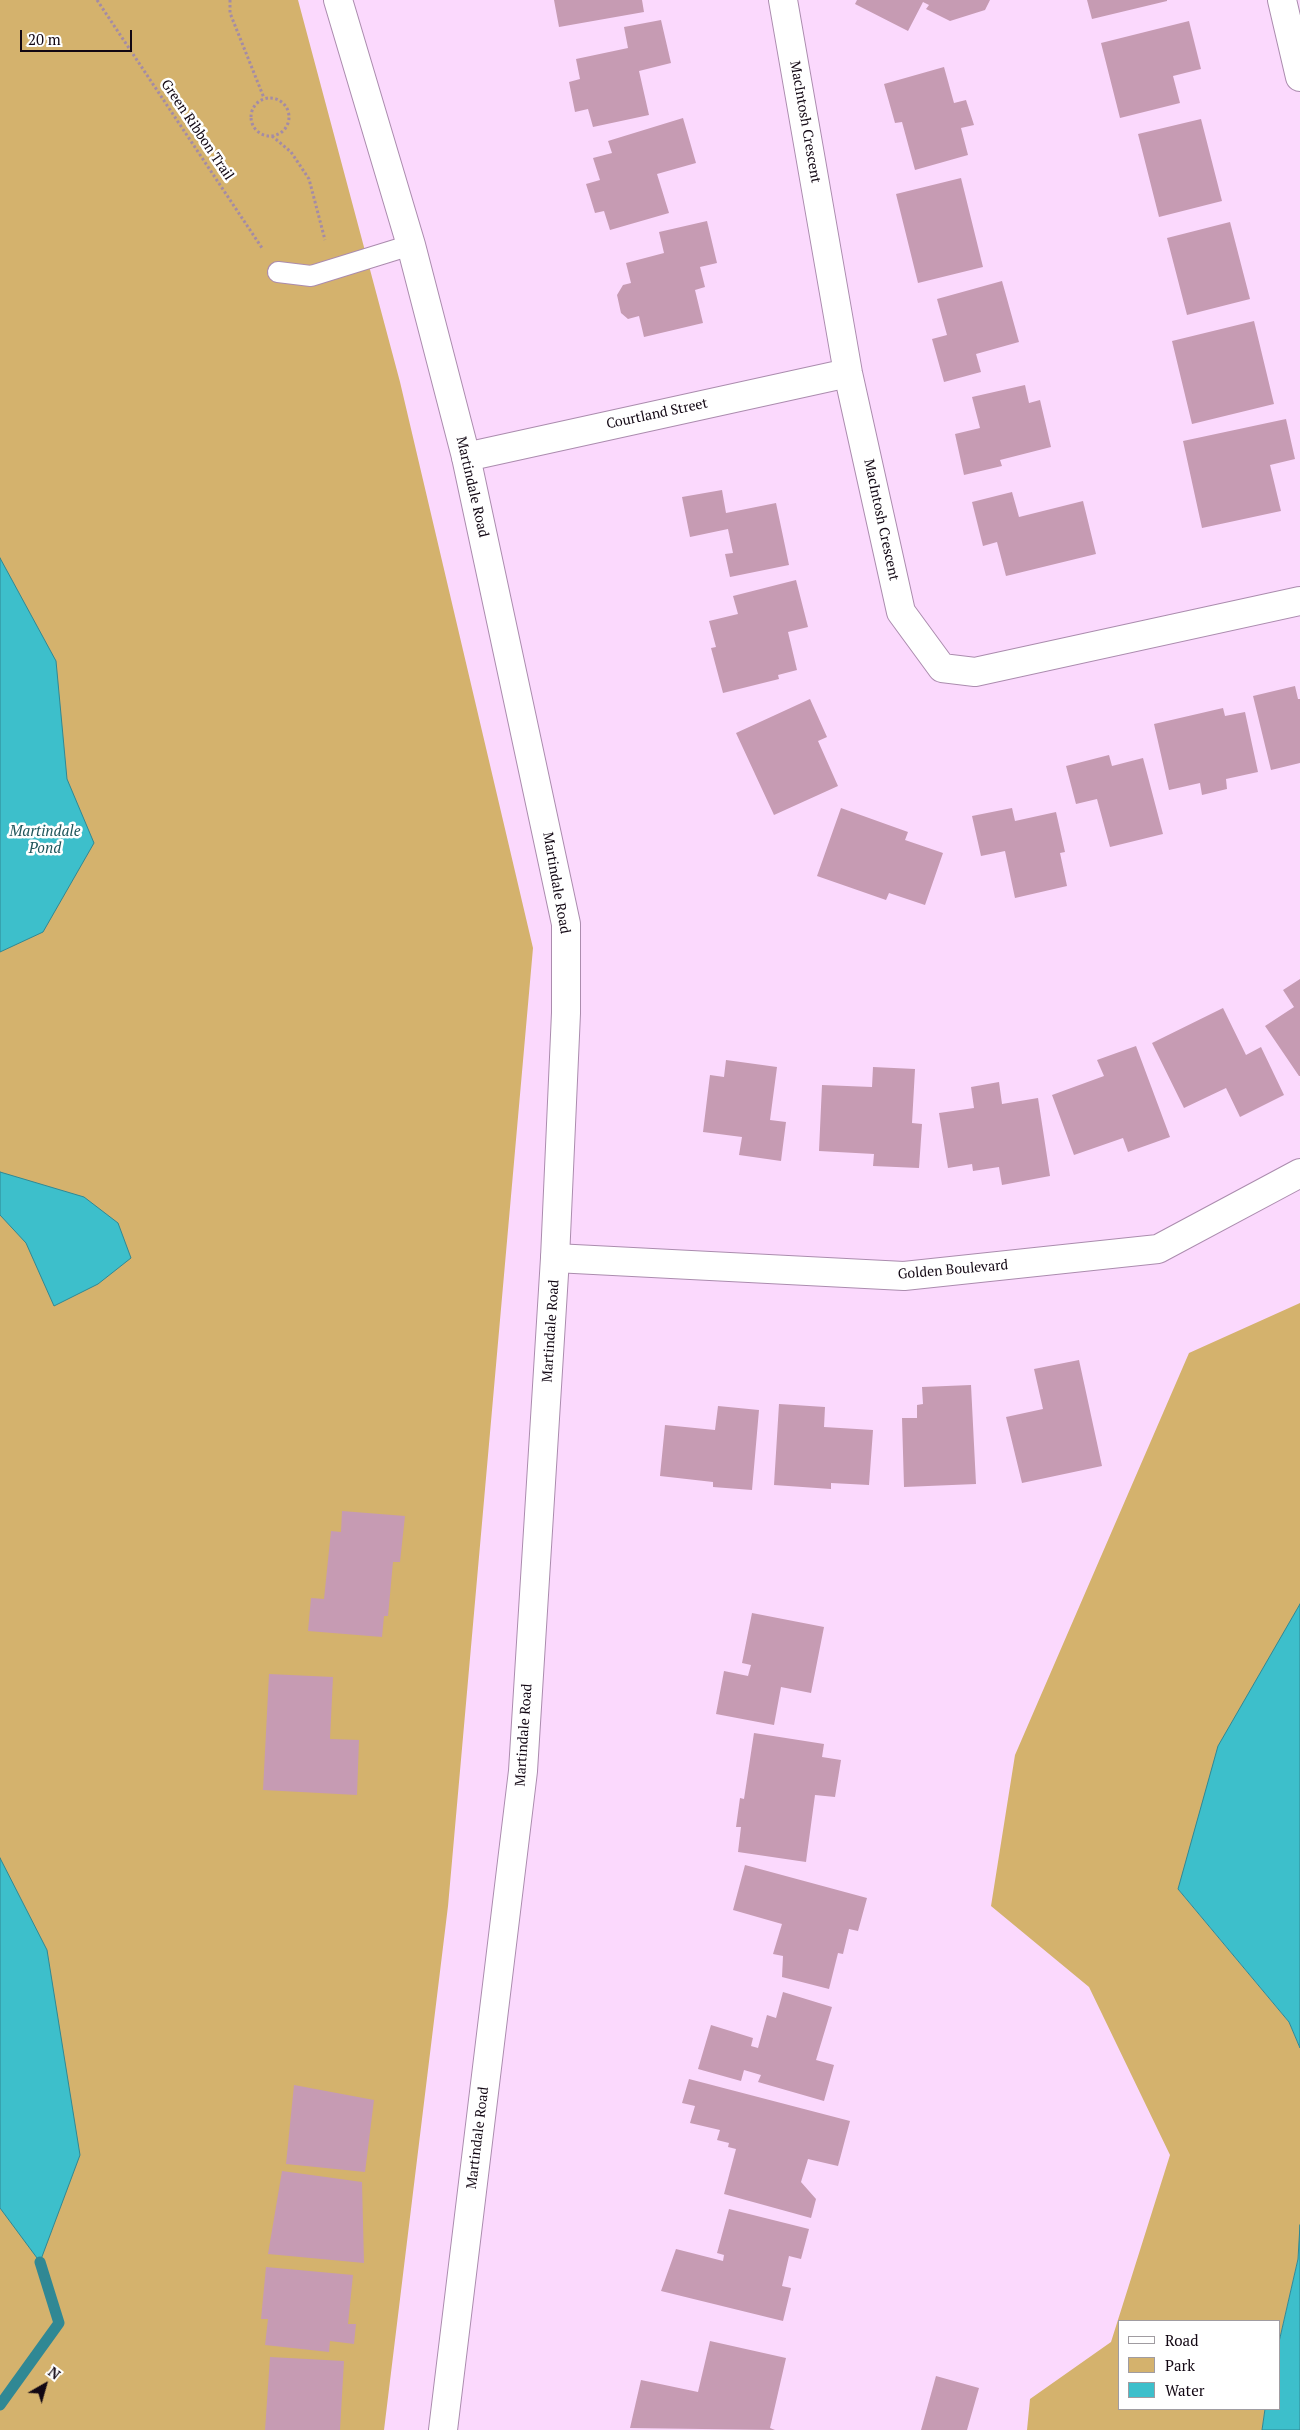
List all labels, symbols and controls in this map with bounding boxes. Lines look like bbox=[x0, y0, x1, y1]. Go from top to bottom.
scale bar bbox=[22, 20, 135, 52]
text: 20 m bbox=[28, 29, 61, 49]
street label: MacIntosh Crescent bbox=[786, 60, 824, 184]
street label: Green Ribbon Trail bbox=[157, 76, 237, 184]
street label: Courtland Street bbox=[605, 395, 709, 433]
street label: Martindale Road bbox=[452, 435, 492, 539]
street label: MacIntosh Crescent bbox=[860, 458, 902, 582]
water label: Martindale Pond bbox=[9, 823, 81, 858]
street label: Martindale Road bbox=[539, 831, 573, 935]
street label: Golden Boulevard bbox=[897, 1257, 1009, 1283]
street label: Martindale Road bbox=[539, 1279, 563, 1383]
street label: Martindale Road bbox=[512, 1683, 536, 1787]
street label: Martindale Road bbox=[463, 2086, 493, 2190]
legend bbox=[1118, 2320, 1280, 2410]
text: Road bbox=[1165, 2330, 1198, 2350]
text: Park bbox=[1165, 2355, 1195, 2375]
north arrow bbox=[20, 2360, 70, 2410]
text: N bbox=[45, 2362, 65, 2384]
text: Water bbox=[1165, 2380, 1204, 2400]

